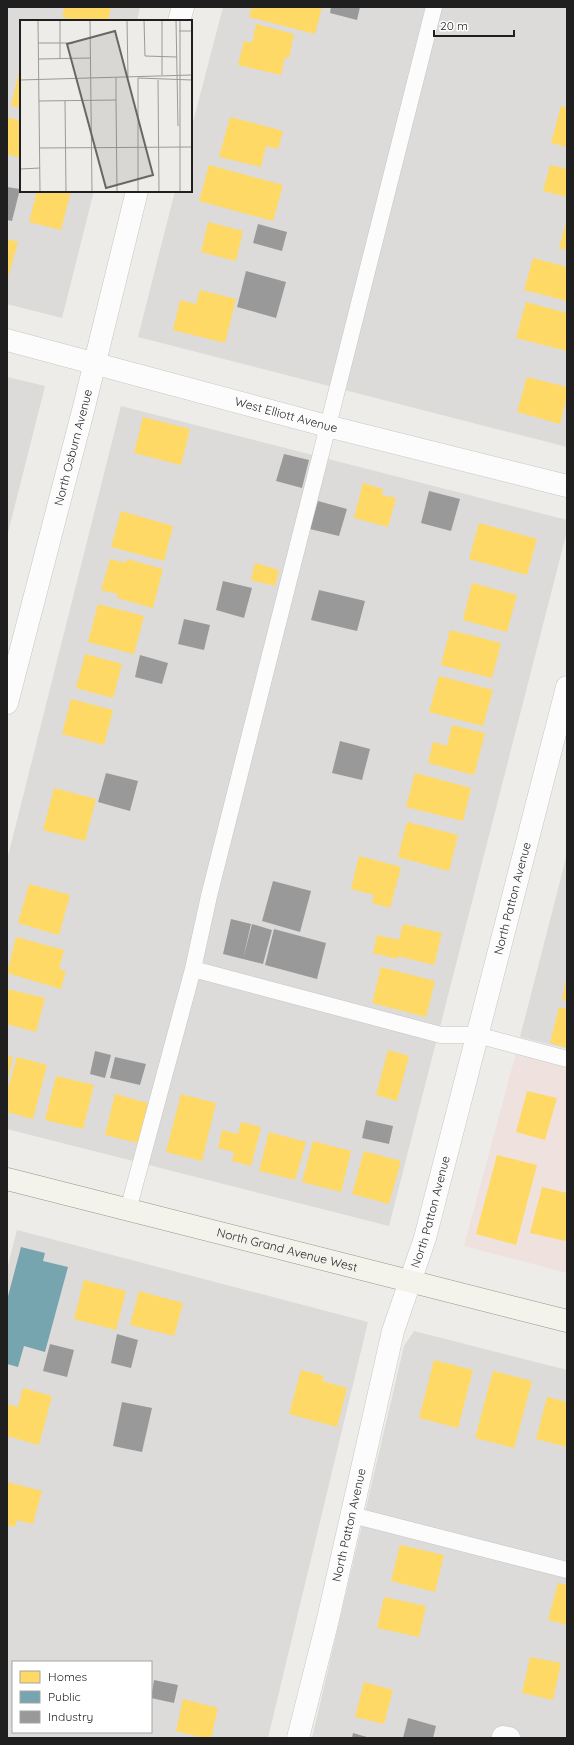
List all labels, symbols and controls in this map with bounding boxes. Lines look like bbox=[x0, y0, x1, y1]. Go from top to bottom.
scale bar bbox=[434, 12, 514, 38]
text: 20 m bbox=[440, 18, 468, 33]
inset map bbox=[20, 20, 192, 192]
street label: North Osburn Avenue bbox=[51, 387, 95, 507]
street label: West Elliott Avenue bbox=[233, 394, 339, 435]
street label: North Patton Avenue bbox=[490, 840, 534, 956]
street label: North Patton Avenue bbox=[407, 1154, 453, 1270]
street label: North Grand Avenue West bbox=[215, 1224, 359, 1275]
street label: North Patton Avenue bbox=[329, 1467, 369, 1583]
legend bbox=[12, 1661, 152, 1733]
text: Homes bbox=[48, 1669, 88, 1684]
text: Public bbox=[48, 1689, 81, 1704]
text: Industry bbox=[48, 1709, 93, 1724]

